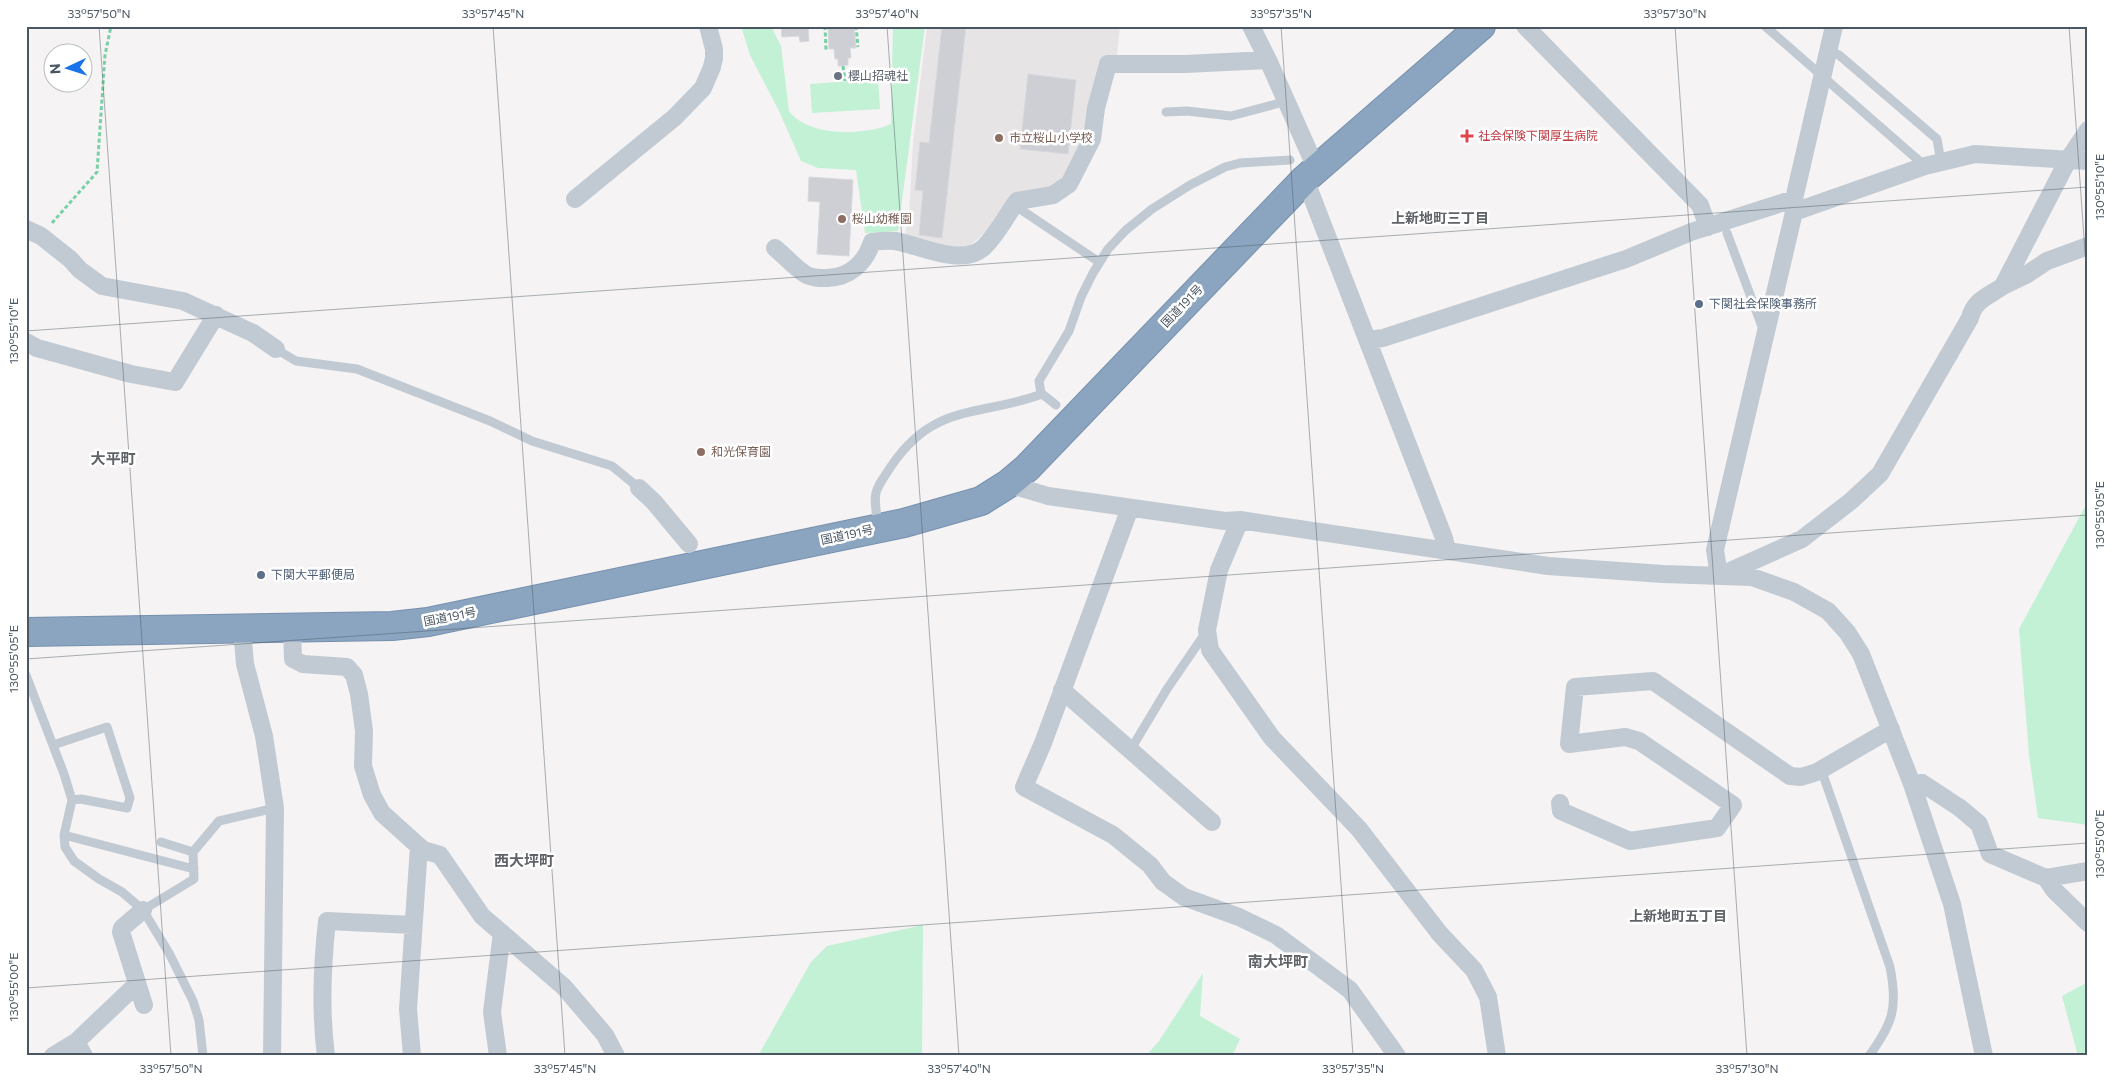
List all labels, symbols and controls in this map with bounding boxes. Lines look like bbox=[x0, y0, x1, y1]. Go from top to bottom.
text: 33°57'50"N bbox=[67, 6, 131, 20]
text: 33°57'45"N bbox=[462, 6, 524, 20]
text: 33°57'40"N bbox=[855, 6, 919, 20]
text: 33°57'35"N bbox=[1250, 6, 1312, 20]
text: 33°57'30"N bbox=[1643, 6, 1707, 20]
north arrow bbox=[42, 42, 92, 92]
text: N bbox=[46, 63, 63, 75]
place label: 櫻山招魂社 bbox=[848, 68, 908, 82]
marker: 櫻山招魂社 bbox=[832, 70, 844, 82]
place label: 社会保険下関厚生病院 bbox=[1478, 128, 1598, 142]
marker: 社会保険下関厚生病院 bbox=[1460, 129, 1474, 143]
place label: 市立桜山小学校 bbox=[1009, 130, 1093, 144]
marker: 市立桜山小学校 bbox=[993, 132, 1005, 144]
text: 130°55'10"E bbox=[2092, 154, 2106, 220]
district label: 上新地町三丁目 bbox=[1391, 209, 1489, 226]
place label: 桜山幼稚園 bbox=[852, 211, 912, 225]
marker: 桜山幼稚園 bbox=[836, 213, 848, 225]
street label: 国道191号 bbox=[1158, 281, 1205, 329]
place label: 下関社会保険事務所 bbox=[1709, 296, 1817, 310]
text: 130°55'10"E bbox=[6, 298, 20, 364]
marker: 下関社会保険事務所 bbox=[1693, 298, 1705, 310]
place label: 和光保育園 bbox=[711, 444, 771, 458]
marker: 和光保育園 bbox=[695, 446, 707, 458]
district label: 大平町 bbox=[90, 449, 136, 467]
text: 130°55'05"E bbox=[2092, 481, 2106, 549]
street label: 国道191号 bbox=[819, 522, 874, 546]
place label: 下関大平郵便局 bbox=[271, 567, 355, 581]
marker: 下関大平郵便局 bbox=[255, 569, 267, 581]
street label: 国道191号 bbox=[422, 604, 477, 628]
text: 130°55'05"E bbox=[6, 625, 20, 693]
text: 130°55'00"E bbox=[2092, 810, 2106, 878]
district label: 西大坪町 bbox=[494, 851, 554, 869]
district label: 上新地町五丁目 bbox=[1629, 907, 1727, 924]
district label: 南大坪町 bbox=[1248, 952, 1308, 970]
text: 130°55'00"E bbox=[6, 953, 20, 1021]
text: 33°57'50"N bbox=[139, 1061, 203, 1075]
text: 33°57'45"N bbox=[534, 1061, 596, 1075]
text: 33°57'40"N bbox=[927, 1061, 991, 1075]
text: 33°57'35"N bbox=[1322, 1061, 1384, 1075]
text: 33°57'30"N bbox=[1715, 1061, 1779, 1075]

